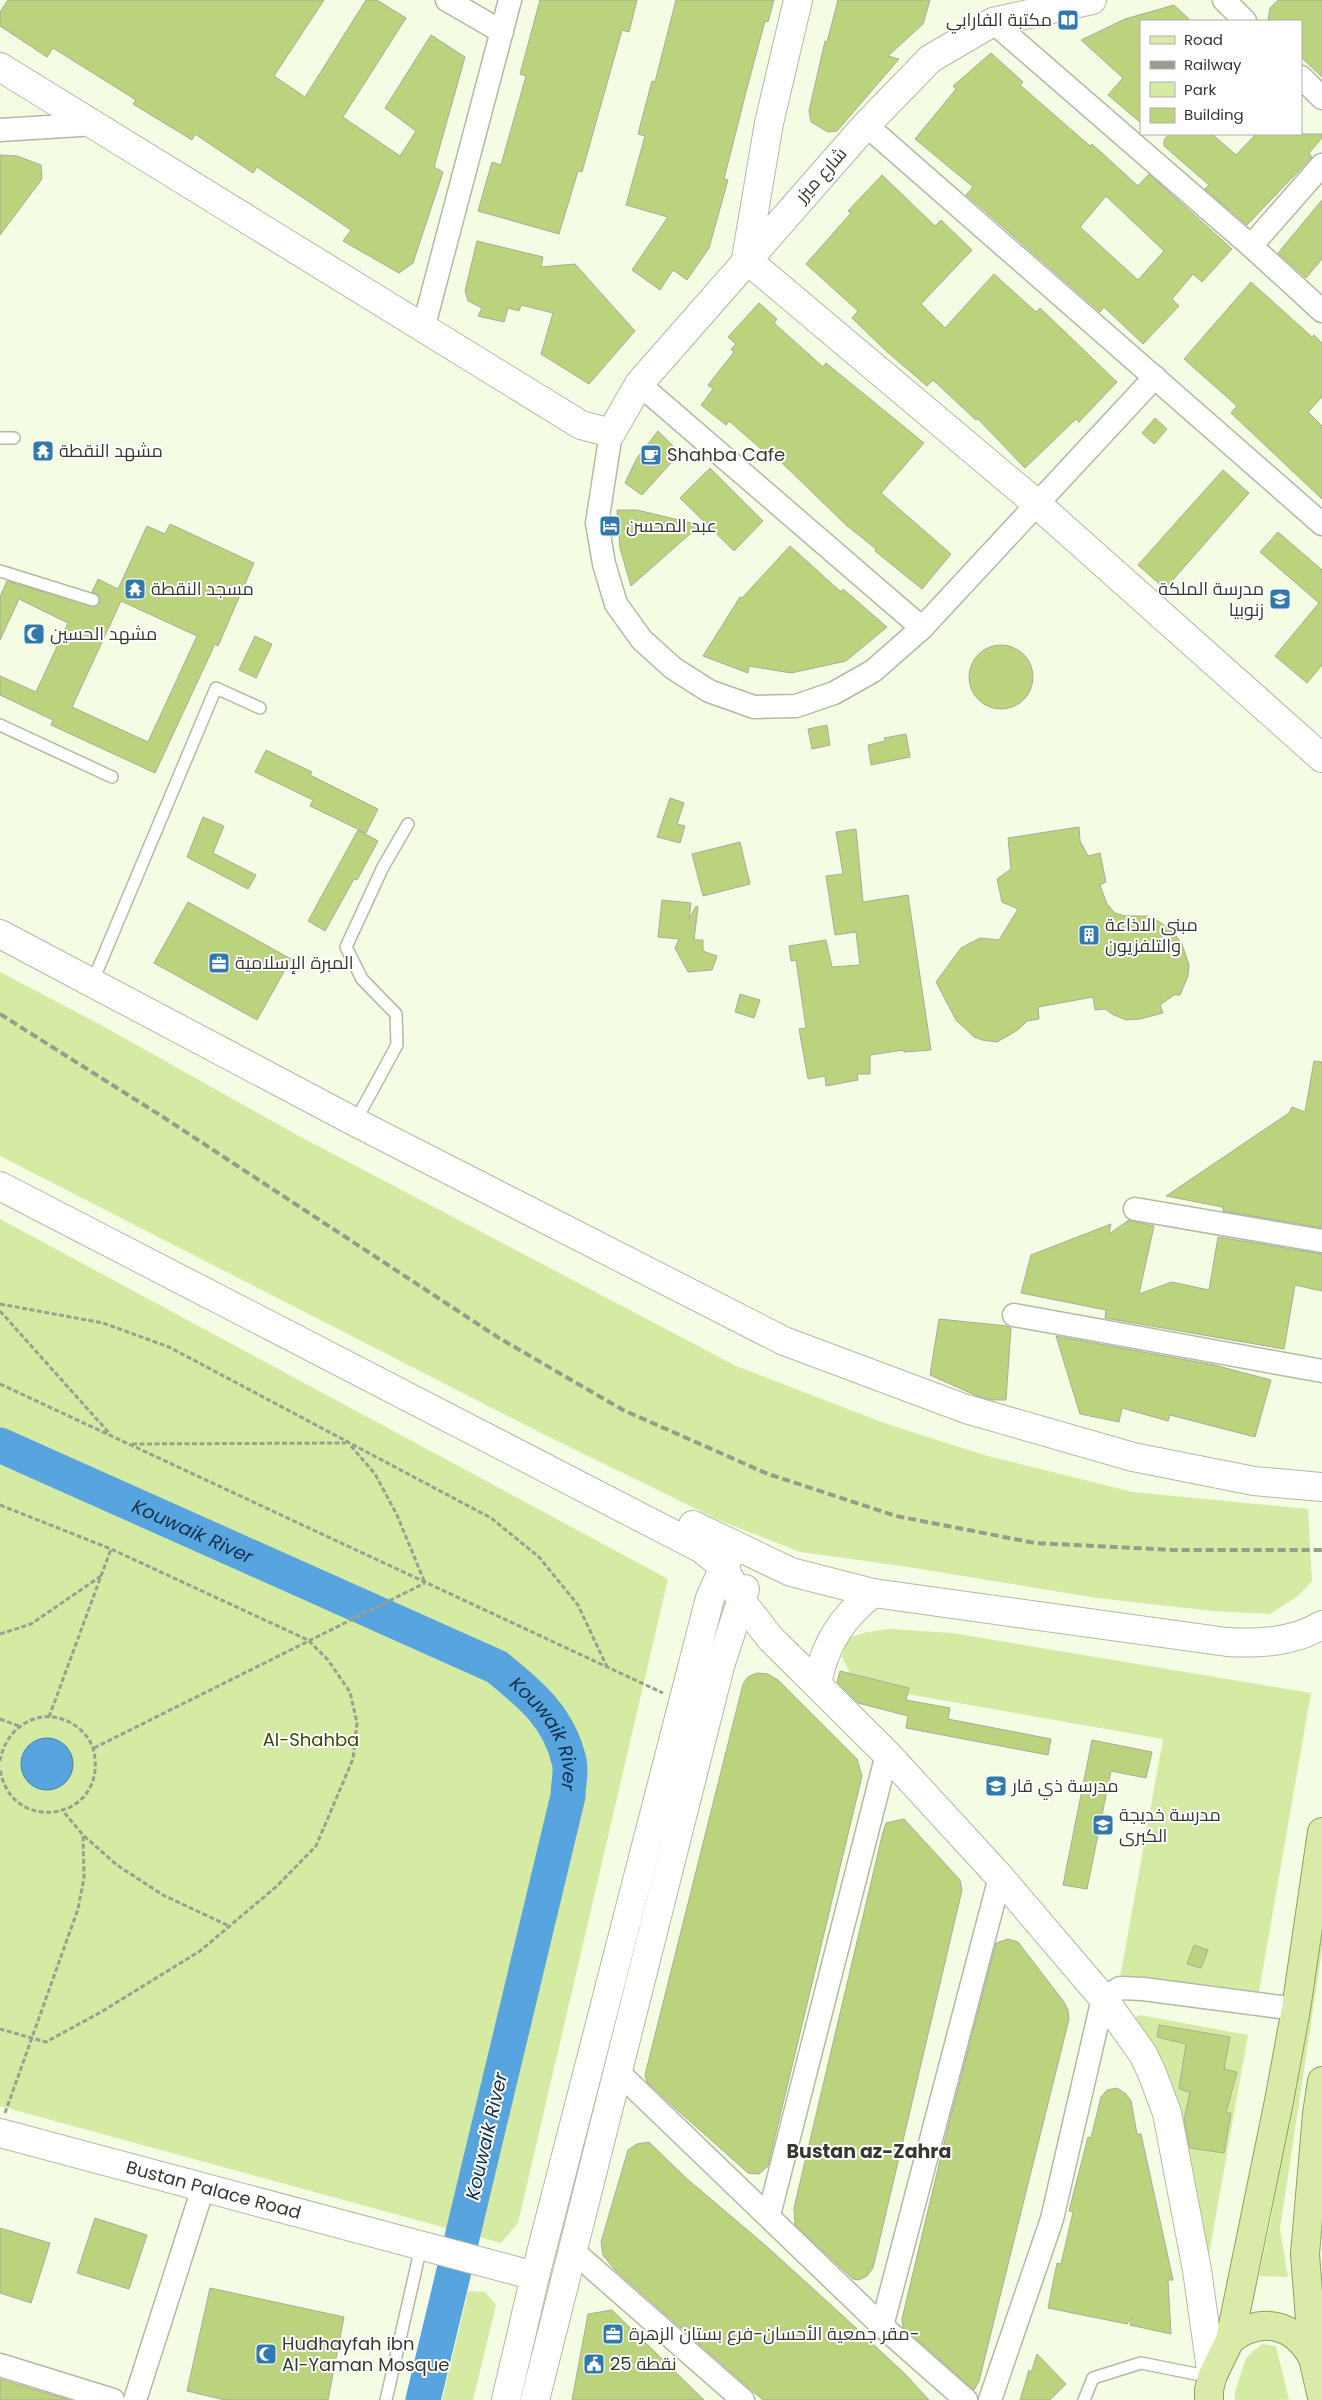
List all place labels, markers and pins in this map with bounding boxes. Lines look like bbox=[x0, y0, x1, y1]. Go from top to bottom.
place label: مكتبة الفارابي bbox=[946, 7, 1052, 34]
library icon: مكتبة الفارابي bbox=[1056, 8, 1080, 32]
place label: مشهد النقطة bbox=[59, 438, 163, 463]
temple icon: مشهد النقطة bbox=[31, 439, 55, 463]
place label: Shahba Cafe bbox=[667, 442, 785, 467]
cafe icon: Shahba Cafe bbox=[639, 443, 663, 467]
place label: عبد المحسن bbox=[626, 513, 717, 538]
hotel icon: عبد المحسن bbox=[598, 514, 622, 538]
place label: مسجد النقطة bbox=[151, 576, 254, 601]
place label: مدرسة الملكة زنوبيا bbox=[1158, 576, 1264, 622]
temple icon: مسجد النقطة bbox=[123, 577, 147, 601]
school or university icon: مدرسة الملكة زنوبيا bbox=[1268, 587, 1292, 611]
place label: مشهد الحسين bbox=[50, 621, 157, 646]
mosque icon: مشهد الحسين bbox=[22, 622, 46, 646]
place label: مبنى الاذاعة والتلفزيون bbox=[1105, 912, 1198, 958]
building icon: مبنى الاذاعة والتلفزيون bbox=[1077, 923, 1101, 947]
place label: المبرة الإسلامية bbox=[235, 950, 354, 975]
office icon: المبرة الإسلامية bbox=[207, 951, 231, 975]
place label: مدرسة ذي قار bbox=[1011, 1773, 1119, 1800]
school or university icon: مدرسة ذي قار bbox=[984, 1774, 1008, 1798]
place label: مدرسة خديجة الكبرى bbox=[1119, 1802, 1221, 1848]
school or university icon: مدرسة خديجة الكبرى bbox=[1091, 1813, 1115, 1837]
place label: مقر جمعية الأحسان-فرع بستان الزهرة- bbox=[629, 2321, 920, 2346]
office icon: مقر جمعية الأحسان-فرع بستان الزهرة- bbox=[601, 2322, 625, 2346]
place label: Hudhayfah ibn Al-Yaman Mosque bbox=[282, 2331, 449, 2377]
mosque icon: Hudhayfah ibn Al-Yaman Mosque bbox=[254, 2342, 278, 2366]
place label: نقطة 25 bbox=[610, 2351, 677, 2376]
public building icon: نقطة 25 bbox=[582, 2352, 606, 2376]

